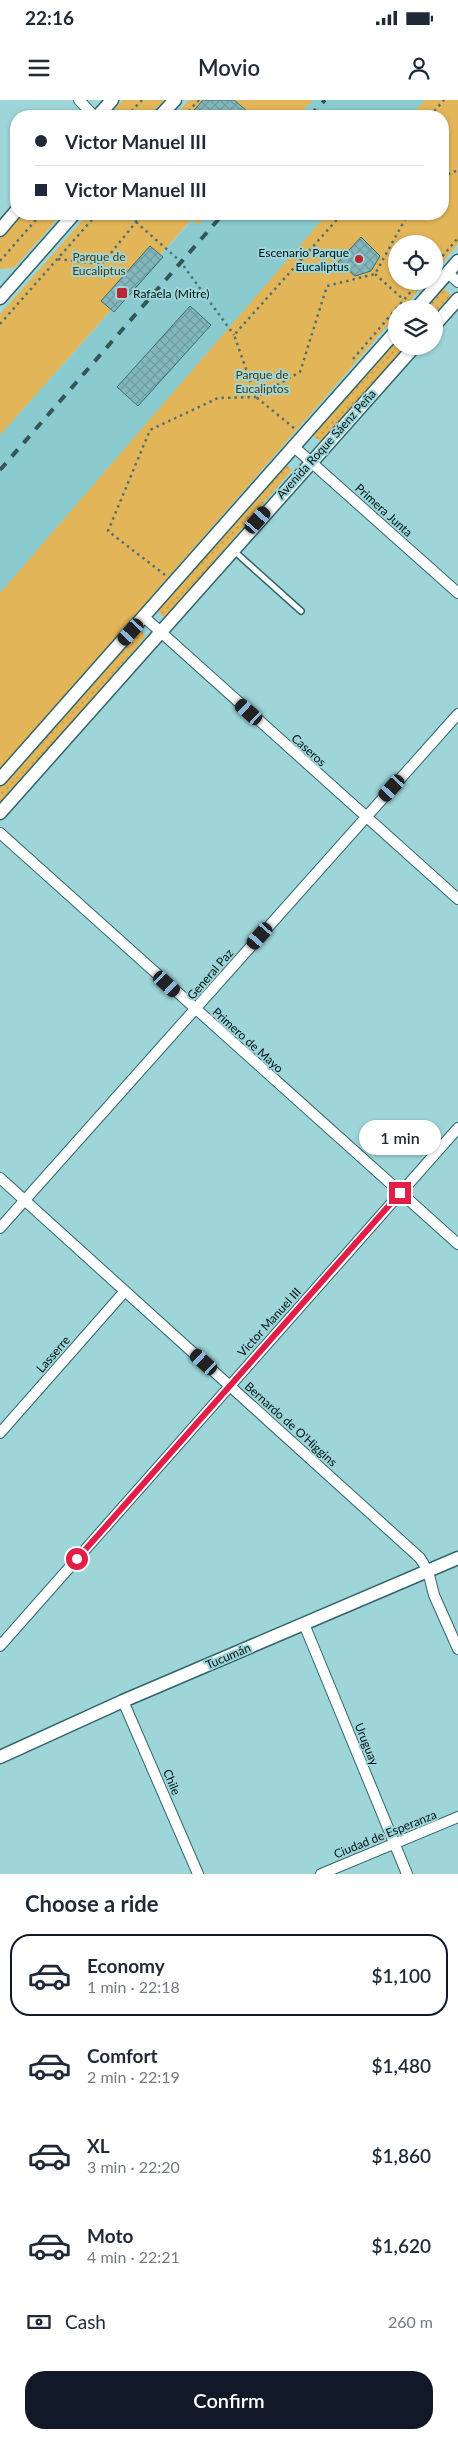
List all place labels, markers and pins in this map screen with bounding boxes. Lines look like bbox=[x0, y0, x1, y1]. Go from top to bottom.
place label: Escenario Parque Eucaliptus bbox=[258, 245, 349, 274]
marker: Escenario Parque Eucaliptus bbox=[353, 253, 365, 265]
marker: Rafaela (Mitre) bbox=[115, 286, 129, 300]
place label: Rafaela (Mitre) bbox=[133, 286, 209, 301]

